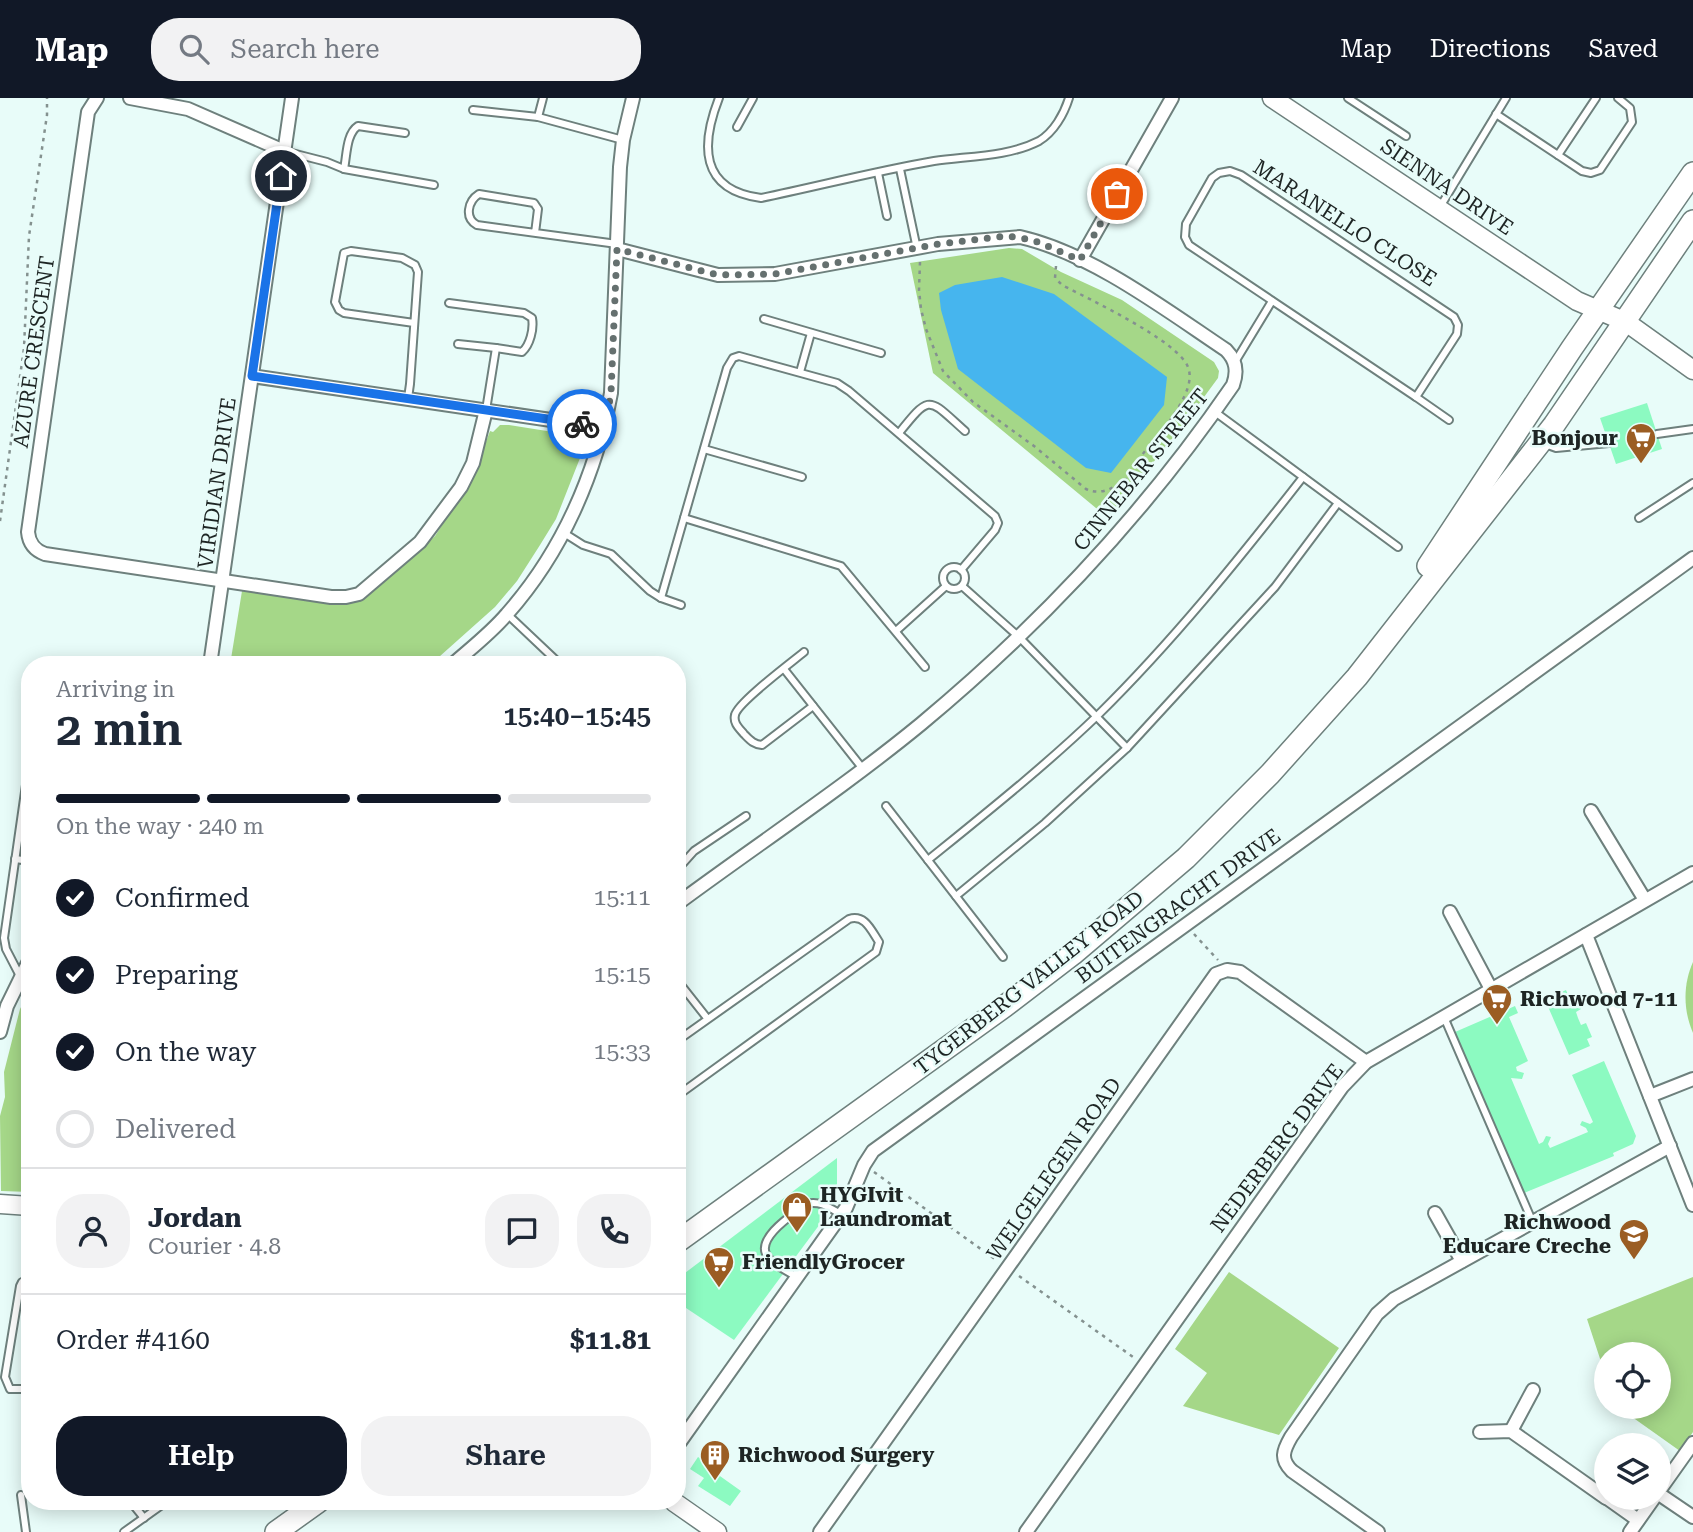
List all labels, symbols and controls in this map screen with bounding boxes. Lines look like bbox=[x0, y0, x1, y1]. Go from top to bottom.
search box bbox=[151, 18, 641, 81]
text: Map bbox=[35, 30, 109, 69]
icon: search bbox=[175, 30, 213, 68]
text: Search here bbox=[231, 34, 380, 64]
text: Map bbox=[1340, 35, 1392, 63]
text: Directions bbox=[1430, 35, 1550, 63]
text: Saved bbox=[1588, 35, 1658, 63]
street label: SIENNA DRIVE bbox=[1376, 134, 1518, 240]
pin bbox=[251, 146, 311, 206]
street label: MARANELLO CLOSE bbox=[1249, 155, 1441, 291]
icon: home bbox=[262, 157, 300, 195]
pin bbox=[1087, 164, 1147, 224]
icon: bag bbox=[1098, 175, 1136, 213]
street label: AZURE CRESCENT bbox=[9, 255, 59, 449]
street label: CINNEBAR STREET bbox=[1069, 384, 1213, 556]
courier bbox=[547, 389, 617, 459]
street label: VIRIDIAN DRIVE bbox=[193, 396, 241, 570]
icon: bike bbox=[563, 405, 601, 443]
supermarket icon: Bonjour bbox=[1624, 421, 1658, 465]
place label: Bonjour bbox=[1532, 426, 1618, 450]
text: Arriving in bbox=[56, 676, 175, 703]
text: 15:40–15:45 bbox=[503, 701, 651, 731]
text: 2 min bbox=[56, 702, 183, 756]
text: On the way · 240 m bbox=[56, 813, 264, 840]
street label: BUITENGRACHT DRIVE bbox=[1071, 824, 1285, 988]
icon: check bbox=[56, 879, 94, 917]
text: Confirmed bbox=[115, 883, 250, 913]
text: 15:11 bbox=[594, 884, 651, 911]
street label: TYGERBERG VALLEY ROAD bbox=[910, 886, 1148, 1080]
icon: check bbox=[56, 956, 94, 994]
text: Preparing bbox=[115, 960, 238, 990]
text: 15:15 bbox=[594, 961, 651, 988]
supermarket icon: Richwood 7-11 bbox=[1480, 982, 1514, 1026]
place label: Richwood 7-11 bbox=[1520, 987, 1678, 1011]
icon: check bbox=[56, 1033, 94, 1071]
text: On the way bbox=[115, 1037, 256, 1067]
text: 15:33 bbox=[594, 1038, 651, 1065]
street label: NEDERBERG DRIVE bbox=[1206, 1059, 1348, 1237]
street label: WELGELEGEN ROAD bbox=[982, 1073, 1126, 1265]
text: Delivered bbox=[115, 1114, 236, 1144]
place label: HYGIvit Laundromat bbox=[820, 1183, 952, 1231]
shop icon: HYGIvit Laundromat bbox=[780, 1190, 814, 1234]
button: person bbox=[56, 1194, 130, 1268]
button: chat bbox=[485, 1194, 559, 1268]
button: phone bbox=[577, 1194, 651, 1268]
text: Jordan bbox=[148, 1203, 242, 1233]
place label: Richwood Educare Creche bbox=[1443, 1210, 1611, 1258]
school or university icon: Richwood Educare Creche bbox=[1617, 1217, 1651, 1261]
text: Courier · 4.8 bbox=[148, 1233, 281, 1260]
supermarket icon: FriendlyGrocer bbox=[702, 1245, 736, 1289]
place label: FriendlyGrocer bbox=[742, 1250, 905, 1274]
text: Order #4160 bbox=[56, 1325, 210, 1355]
text: $11.81 bbox=[570, 1325, 651, 1355]
map controls bbox=[1594, 1342, 1671, 1510]
button: locate bbox=[1594, 1342, 1671, 1419]
button: Help bbox=[56, 1416, 347, 1496]
button: Share bbox=[361, 1416, 651, 1496]
button: layers bbox=[1594, 1433, 1671, 1510]
building icon: Richwood Surgery bbox=[698, 1438, 732, 1482]
place label: Richwood Surgery bbox=[738, 1443, 935, 1467]

